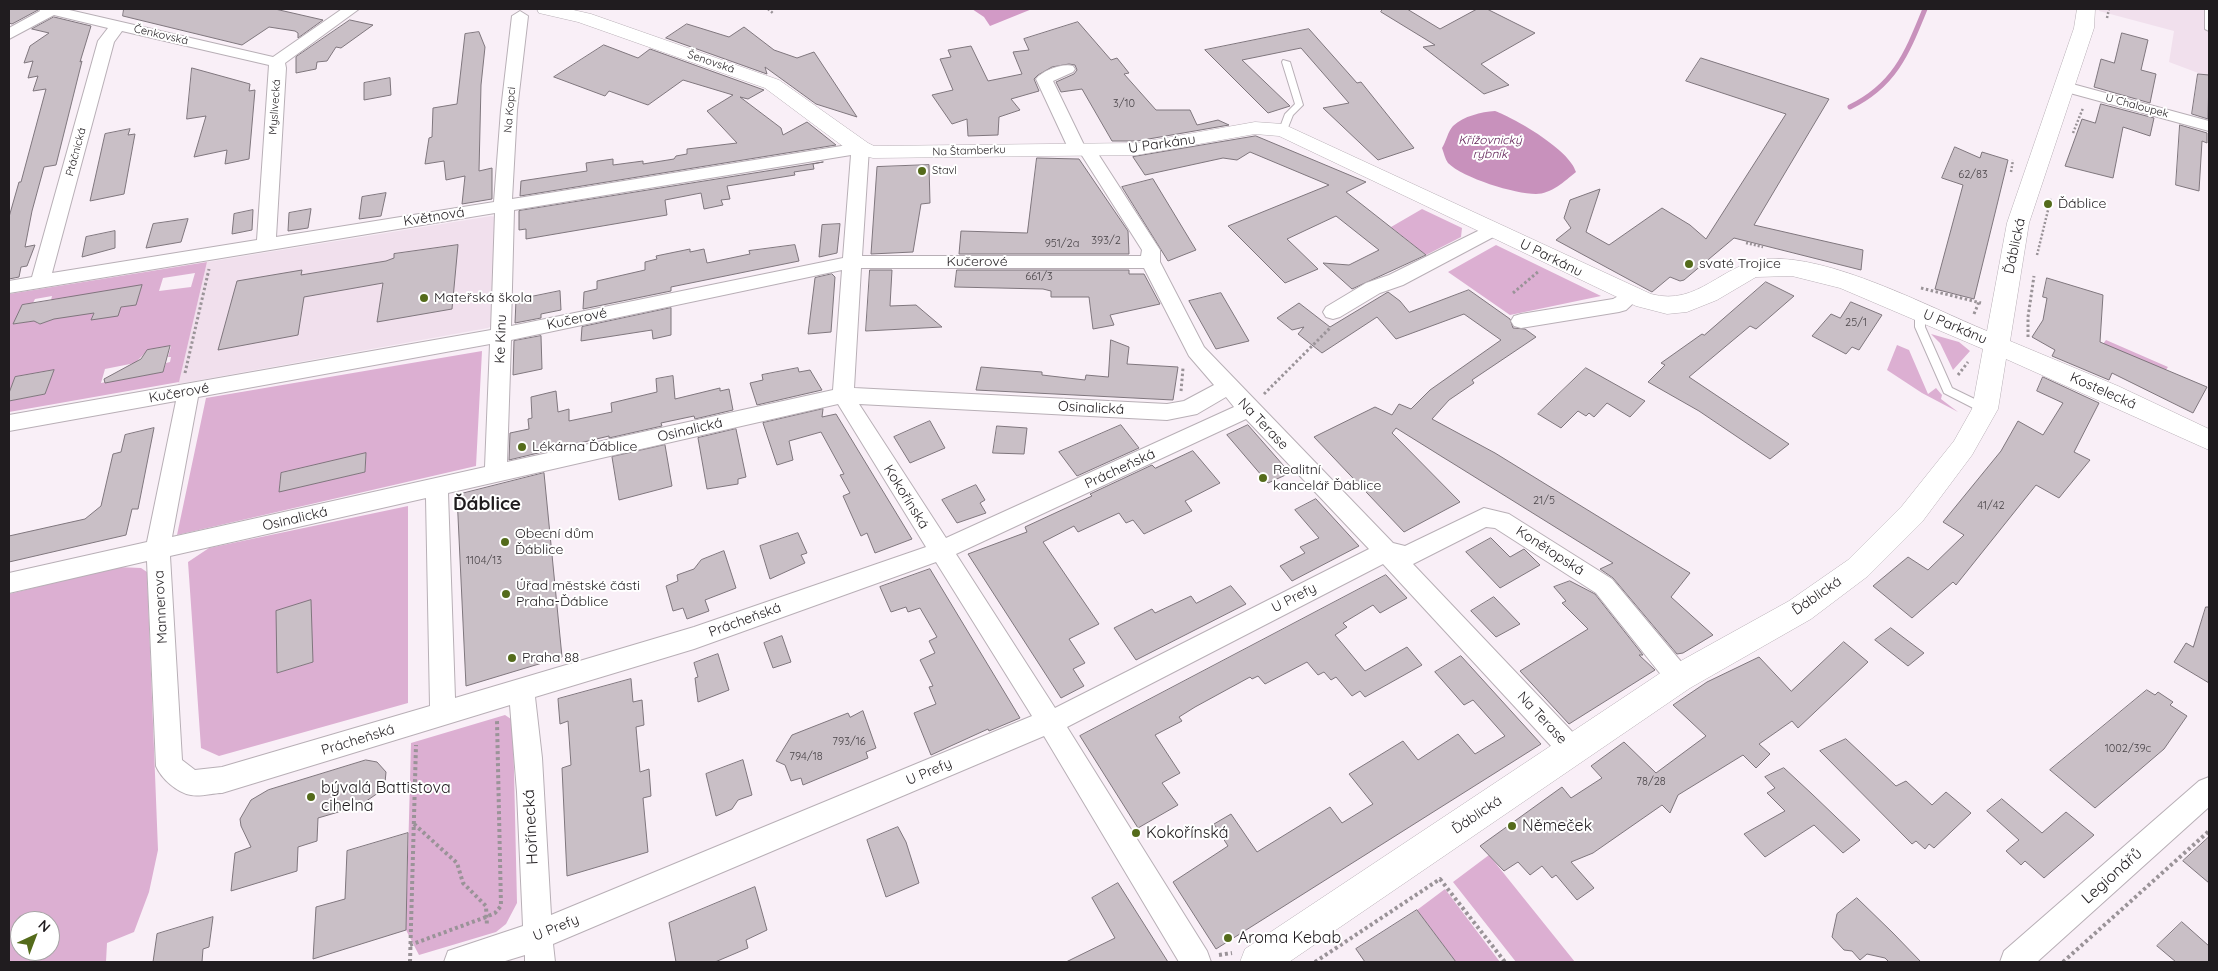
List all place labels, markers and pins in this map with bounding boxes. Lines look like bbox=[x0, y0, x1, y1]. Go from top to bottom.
place label: Stavl bbox=[932, 164, 957, 178]
marker: Stavl bbox=[916, 165, 928, 177]
place label: Ďáblice bbox=[2058, 196, 2106, 212]
marker: Ďáblice bbox=[2042, 198, 2054, 210]
place label: svaté Trojice bbox=[1699, 256, 1781, 272]
marker: svaté Trojice bbox=[1683, 258, 1695, 270]
place label: Mateřská škola bbox=[434, 290, 532, 306]
marker: Mateřská škola bbox=[418, 292, 430, 304]
place label: Lékárna Ďáblice bbox=[532, 439, 637, 455]
marker: Lékárna Ďáblice bbox=[516, 441, 528, 453]
place label: Realitní kancelář Ďáblice bbox=[1273, 462, 1381, 494]
marker: Realitní kancelář Ďáblice bbox=[1257, 472, 1269, 484]
place label: Obecní dům Ďáblice bbox=[515, 526, 594, 558]
marker: Obecní dům Ďáblice bbox=[499, 536, 511, 548]
place label: Úřad městské části Praha-Ďáblice bbox=[516, 578, 640, 610]
marker: Úřad městské části Praha-Ďáblice bbox=[500, 588, 512, 600]
place label: Praha 88 bbox=[522, 650, 579, 666]
marker: Praha 88 bbox=[506, 652, 518, 664]
place label: bývalá Battistova cihelna bbox=[321, 778, 451, 816]
marker: bývalá Battistova cihelna bbox=[305, 791, 317, 803]
place label: Němeček bbox=[1522, 816, 1592, 836]
marker: Němeček bbox=[1506, 820, 1518, 832]
place label: Kokořínská bbox=[1146, 823, 1229, 843]
marker: Kokořínská bbox=[1130, 827, 1142, 839]
place label: Aroma Kebab bbox=[1238, 928, 1341, 948]
marker: Aroma Kebab bbox=[1222, 932, 1234, 944]

